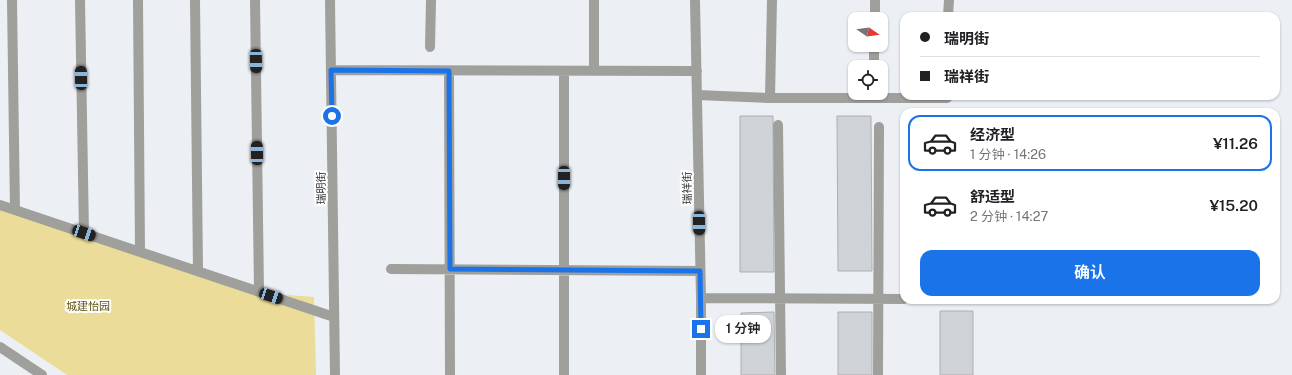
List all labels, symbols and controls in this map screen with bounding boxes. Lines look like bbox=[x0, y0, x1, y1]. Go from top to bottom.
north arrow bbox=[848, 12, 888, 52]
map controls bbox=[848, 12, 888, 100]
text: 瑞明街 bbox=[944, 30, 989, 47]
car bbox=[250, 49, 262, 73]
button: locate bbox=[848, 60, 888, 100]
car bbox=[75, 66, 87, 90]
text: 瑞祥街 bbox=[944, 68, 989, 85]
route start bbox=[323, 107, 341, 125]
icon: car bbox=[922, 125, 958, 161]
text: 经济型 bbox=[970, 126, 1015, 143]
text: ¥11.26 bbox=[1213, 135, 1258, 152]
car bbox=[251, 141, 263, 165]
text: 1 分钟 · 14:26 bbox=[970, 147, 1046, 162]
car bbox=[558, 166, 570, 190]
street label: 瑞明街 bbox=[315, 171, 327, 205]
street label: 瑞祥街 bbox=[681, 171, 693, 205]
icon: car bbox=[922, 187, 958, 223]
text: 舒适型 bbox=[970, 188, 1015, 205]
text: ¥15.20 bbox=[1210, 197, 1258, 214]
text: 2 分钟 · 14:27 bbox=[970, 209, 1048, 224]
car bbox=[693, 211, 705, 235]
car bbox=[71, 223, 97, 243]
button: 确认 bbox=[920, 250, 1260, 296]
car bbox=[258, 287, 284, 305]
park label: 城建怡园 bbox=[66, 300, 110, 312]
callout: 1 分钟 bbox=[715, 315, 771, 343]
route end bbox=[692, 320, 710, 338]
text: 1 分钟 bbox=[726, 321, 760, 336]

